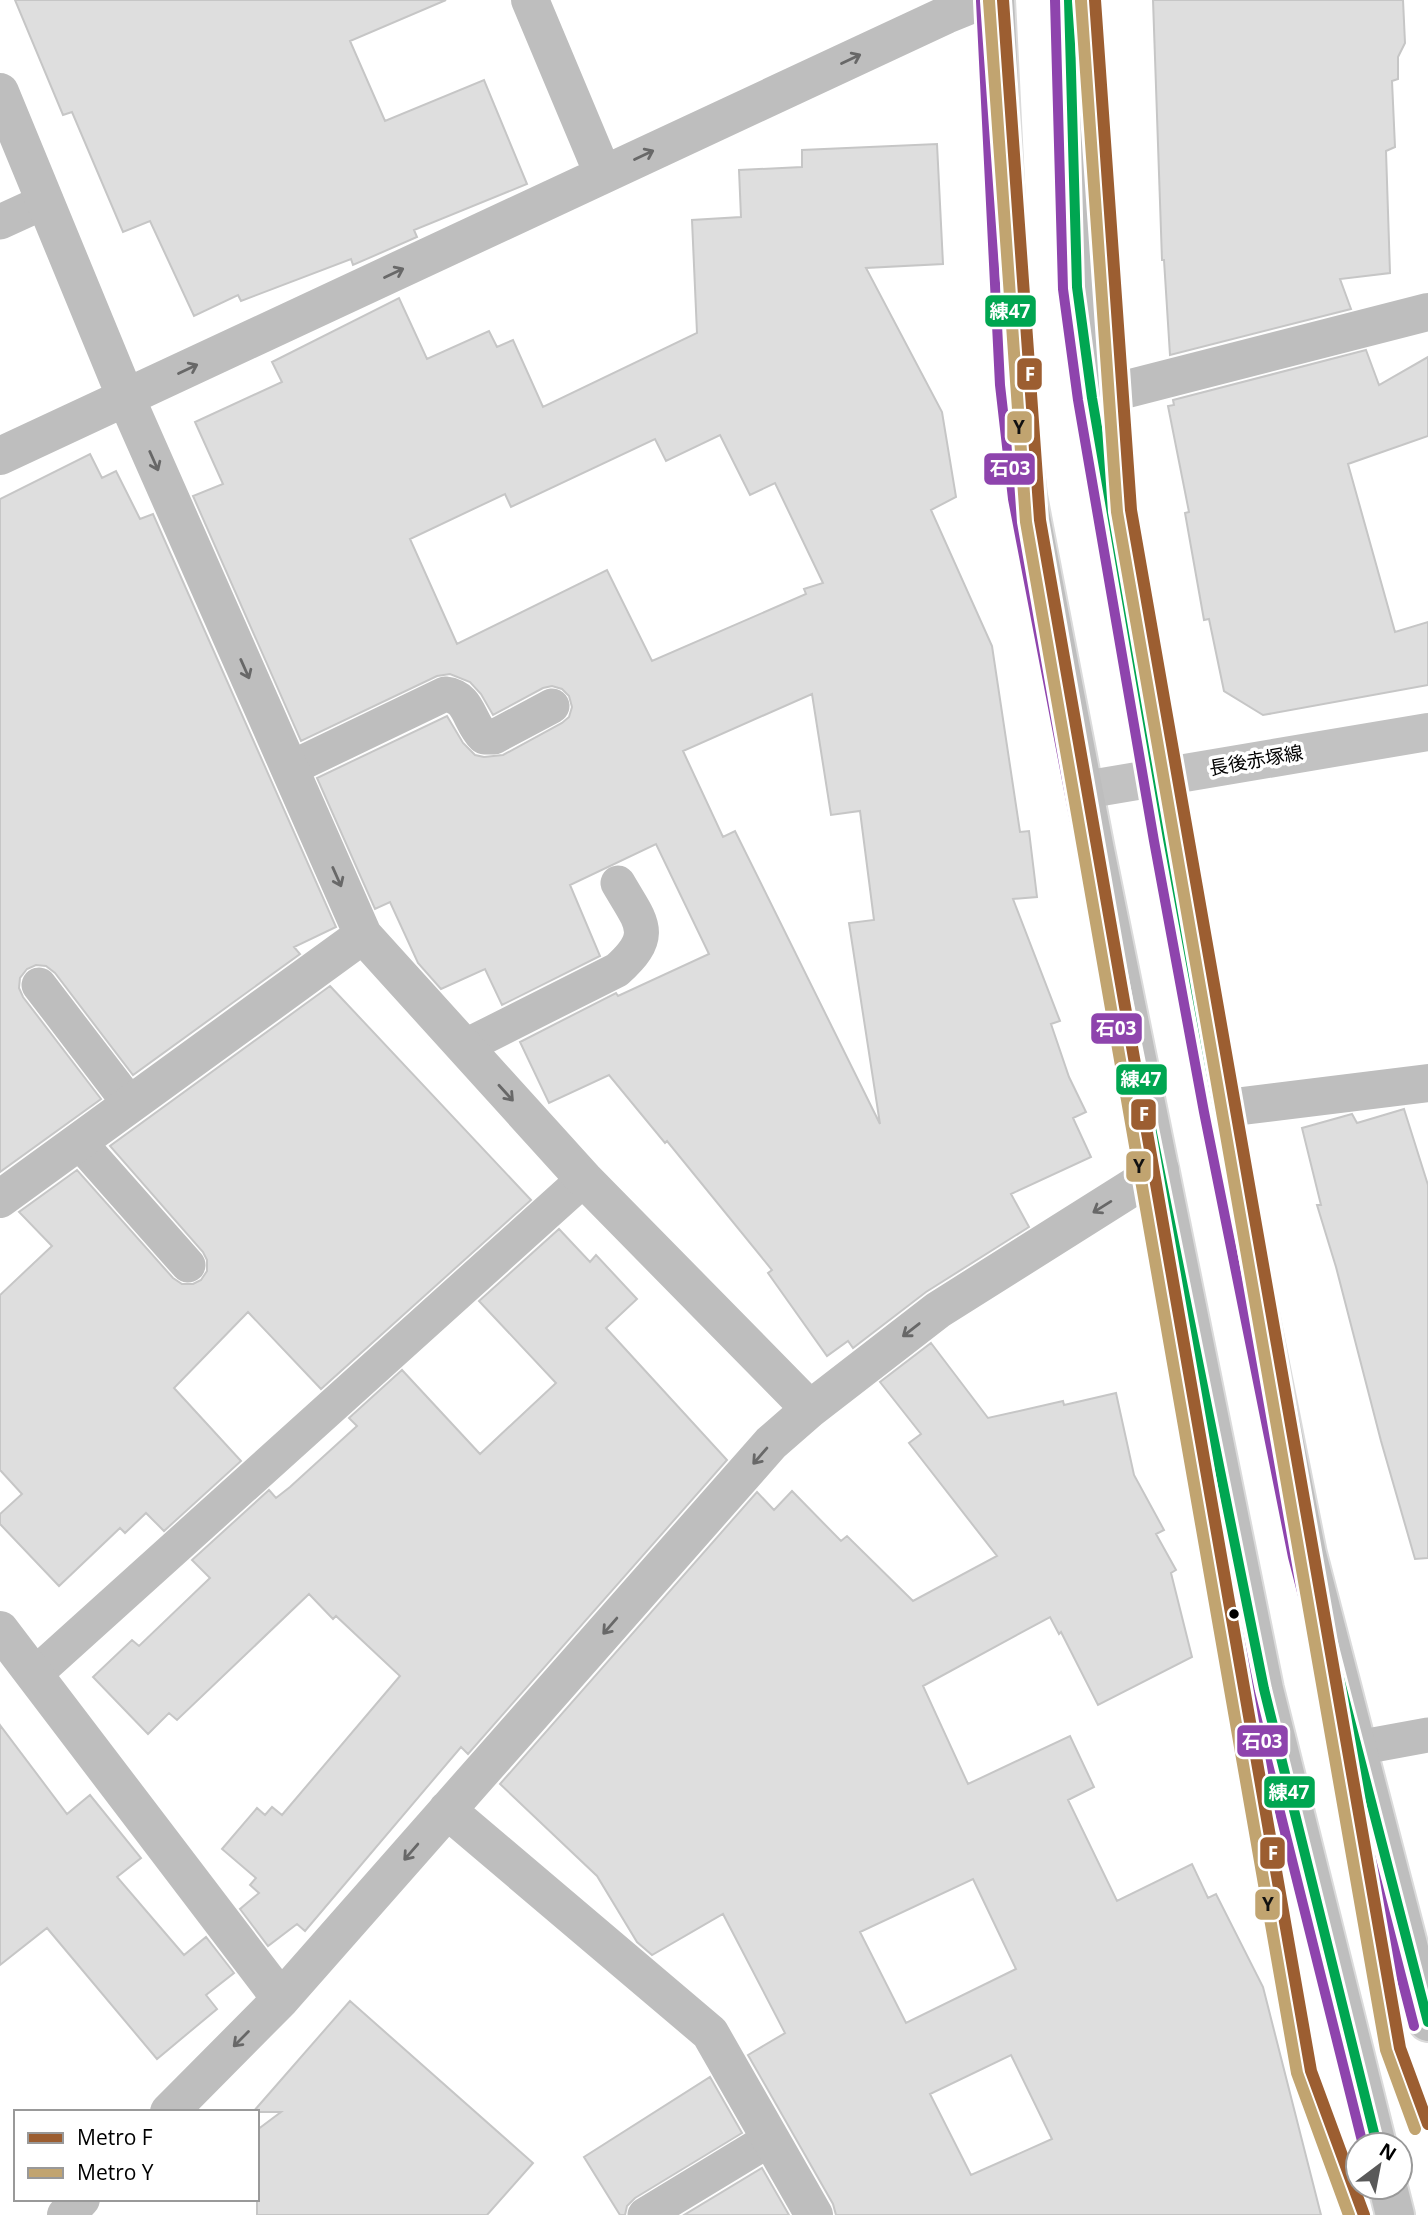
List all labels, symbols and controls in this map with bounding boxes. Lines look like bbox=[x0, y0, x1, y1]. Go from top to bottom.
one-way arrow bbox=[840, 52, 861, 66]
one-way arrow bbox=[633, 148, 654, 161]
one-way arrow bbox=[383, 265, 404, 279]
line badge: 練47 bbox=[984, 294, 1037, 328]
text: 練47 bbox=[990, 298, 1030, 324]
line badge: F bbox=[1016, 357, 1043, 391]
text: F bbox=[1025, 361, 1035, 387]
one-way arrow bbox=[177, 362, 198, 376]
line badge: Y bbox=[1006, 410, 1033, 444]
text: Y bbox=[1013, 414, 1025, 440]
one-way arrow bbox=[148, 450, 161, 471]
line badge: 石03 bbox=[983, 452, 1036, 486]
text: 石03 bbox=[990, 455, 1030, 481]
one-way arrow bbox=[239, 658, 252, 679]
street label: 長後赤塚線 bbox=[1207, 739, 1305, 781]
one-way arrow bbox=[331, 866, 344, 888]
line badge: 石03 bbox=[1090, 1012, 1143, 1045]
text: 石03 bbox=[1096, 1015, 1136, 1041]
line badge: 練47 bbox=[1115, 1063, 1168, 1096]
text: 練47 bbox=[1121, 1066, 1161, 1092]
one-way arrow bbox=[498, 1084, 514, 1102]
line badge: F bbox=[1130, 1098, 1157, 1131]
text: F bbox=[1139, 1101, 1149, 1127]
line badge: Y bbox=[1125, 1150, 1152, 1183]
text: Y bbox=[1133, 1153, 1145, 1179]
one-way arrow bbox=[1093, 1200, 1113, 1214]
one-way arrow bbox=[903, 1323, 921, 1338]
one-way arrow bbox=[752, 1447, 768, 1465]
unlabelled marker bbox=[1227, 1607, 1241, 1621]
one-way arrow bbox=[602, 1617, 618, 1635]
line badge: 石03 bbox=[1236, 1724, 1289, 1758]
text: 石03 bbox=[1242, 1728, 1282, 1754]
line badge: 練47 bbox=[1263, 1775, 1316, 1809]
text: 練47 bbox=[1269, 1779, 1309, 1805]
line badge: F bbox=[1259, 1836, 1286, 1870]
text: F bbox=[1268, 1840, 1278, 1866]
one-way arrow bbox=[403, 1843, 419, 1861]
line badge: Y bbox=[1254, 1888, 1281, 1921]
text: Y bbox=[1262, 1891, 1274, 1917]
one-way arrow bbox=[233, 2030, 250, 2047]
legend bbox=[14, 2110, 259, 2201]
text: Metro F bbox=[77, 2123, 153, 2151]
north arrow bbox=[1344, 2131, 1414, 2201]
text: N bbox=[1375, 2136, 1401, 2167]
text: Metro Y bbox=[77, 2158, 154, 2186]

